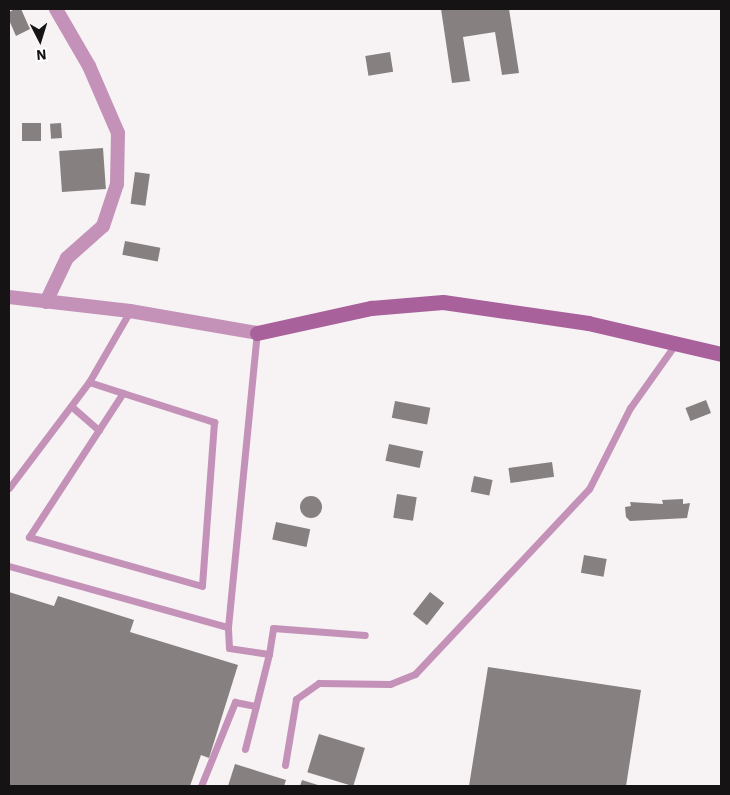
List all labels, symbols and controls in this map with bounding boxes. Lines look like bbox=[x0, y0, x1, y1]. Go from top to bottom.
north arrow bbox=[15, 15, 65, 65]
text: N bbox=[35, 46, 47, 64]

